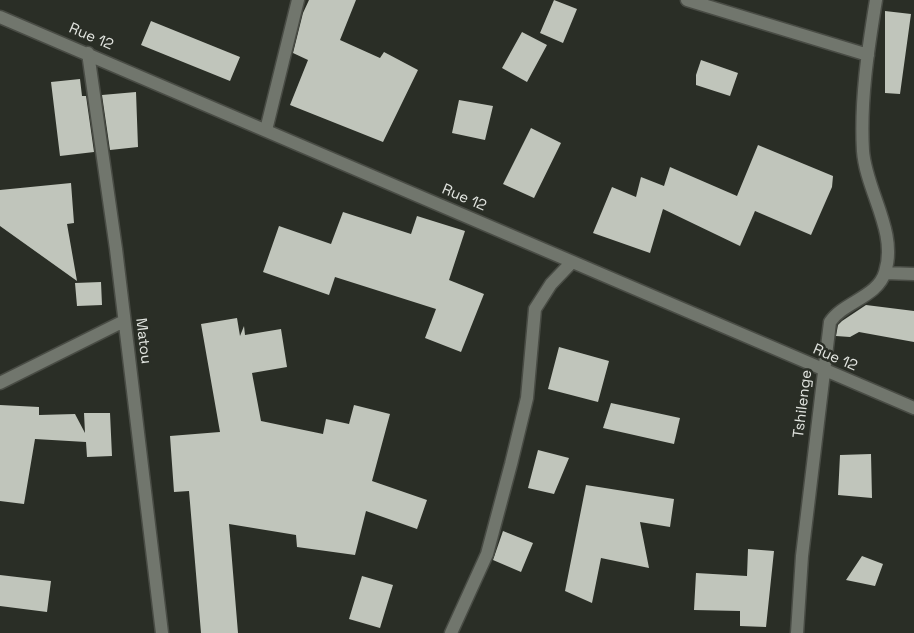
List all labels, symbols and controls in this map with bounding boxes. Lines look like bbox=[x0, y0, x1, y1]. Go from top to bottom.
street label: Rue 12 bbox=[66, 20, 116, 54]
street label: Rue 12 bbox=[439, 181, 489, 215]
street label: Matou bbox=[131, 317, 155, 365]
street label: Rue 12 bbox=[810, 341, 860, 375]
street label: Tshilenge bbox=[790, 369, 816, 439]

